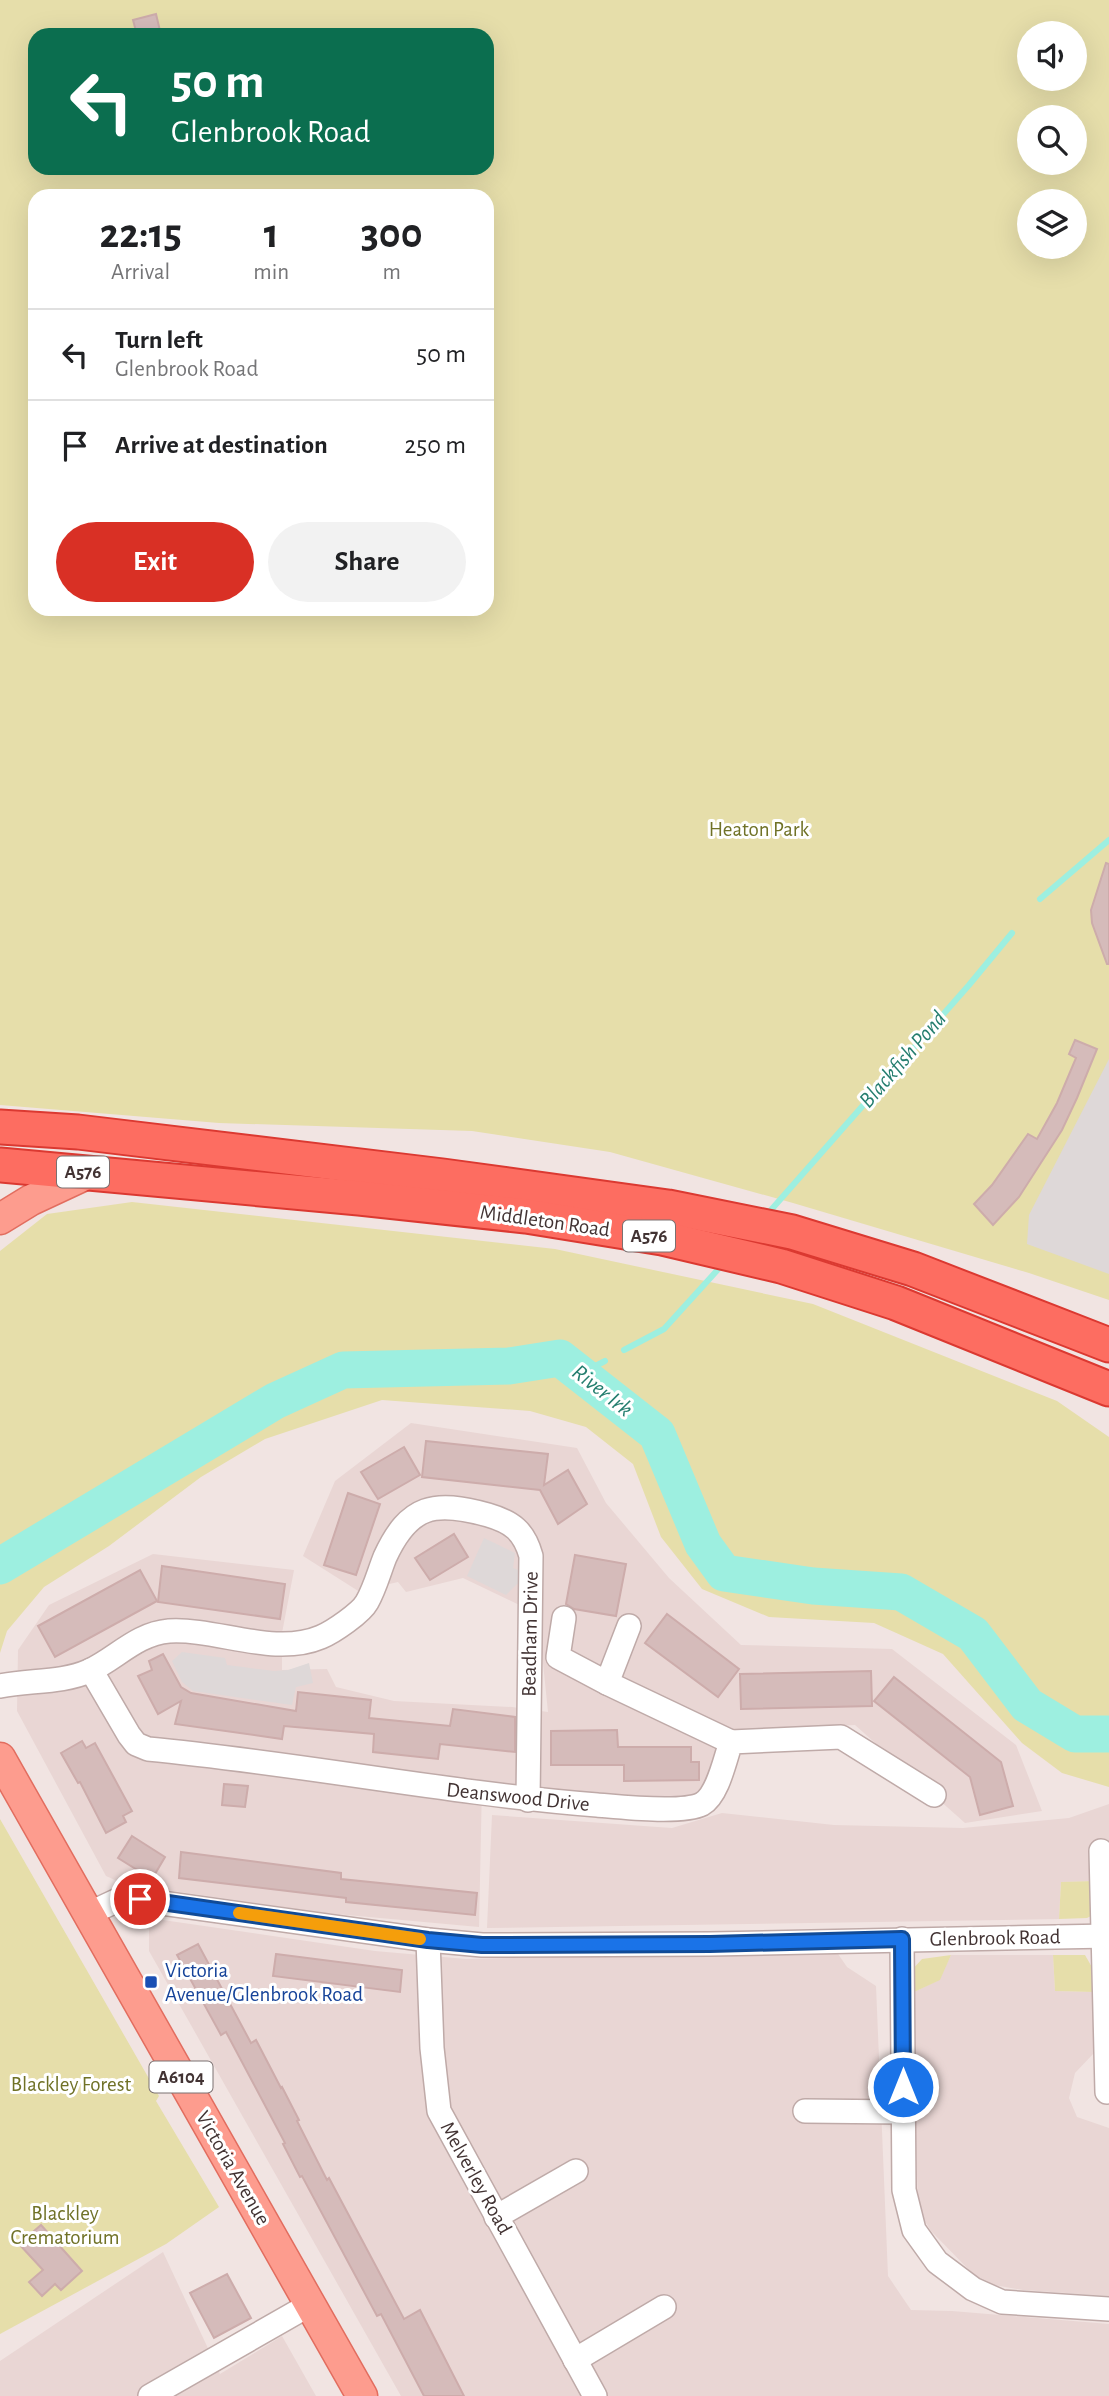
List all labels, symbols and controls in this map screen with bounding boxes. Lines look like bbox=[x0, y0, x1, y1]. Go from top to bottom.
map controls bbox=[1017, 21, 1087, 259]
button: sound bbox=[1017, 21, 1087, 91]
icon: left bbox=[56, 56, 147, 147]
text: 50 m bbox=[171, 58, 265, 107]
button: search bbox=[1017, 105, 1087, 175]
text: Glenbrook Road bbox=[171, 116, 370, 148]
button: layers bbox=[1017, 189, 1087, 259]
text: 22:15 bbox=[99, 213, 182, 255]
text: 1 bbox=[264, 213, 279, 255]
text: 300 bbox=[361, 213, 423, 255]
text: Arrival bbox=[111, 261, 170, 284]
text: min bbox=[253, 261, 289, 284]
text: m bbox=[382, 261, 401, 284]
text: Turn left bbox=[115, 327, 203, 353]
icon: left bbox=[56, 336, 94, 374]
text: 50 m bbox=[416, 341, 466, 367]
text: Glenbrook Road bbox=[115, 358, 258, 381]
icon: arrive bbox=[56, 427, 94, 465]
text: Arrive at destination bbox=[115, 432, 328, 458]
text: 250 m bbox=[404, 432, 466, 458]
button: Exit bbox=[56, 522, 254, 602]
button: Share bbox=[268, 522, 466, 602]
park label: Heaton Park bbox=[709, 819, 810, 840]
water label: Blackfish Pond bbox=[855, 1007, 951, 1113]
road number: A576 bbox=[57, 1156, 109, 1188]
street label: Middleton Road bbox=[479, 1201, 611, 1241]
road number: A576 bbox=[623, 1220, 675, 1252]
water label: River Irk bbox=[567, 1361, 637, 1422]
street label: Beadham Drive bbox=[518, 1571, 542, 1697]
street label: Deanswood Drive bbox=[445, 1779, 591, 1815]
pin bbox=[110, 1869, 170, 1929]
icon: arrive bbox=[121, 1880, 159, 1918]
street label: Glenbrook Road bbox=[929, 1926, 1061, 1950]
place label: Victoria Avenue/Glenbrook Road bbox=[165, 1960, 363, 2005]
marker: Victoria Avenue/Glenbrook Road bbox=[143, 1974, 159, 1990]
position arrow bbox=[866, 2050, 940, 2124]
road number: A6104 bbox=[150, 2062, 212, 2092]
park label: Blackley Forest bbox=[11, 2074, 132, 2095]
street label: Victoria Avenue bbox=[192, 2107, 274, 2229]
street label: Melverley Road bbox=[436, 2118, 516, 2238]
park label: Blackley Crematorium bbox=[10, 2203, 120, 2248]

